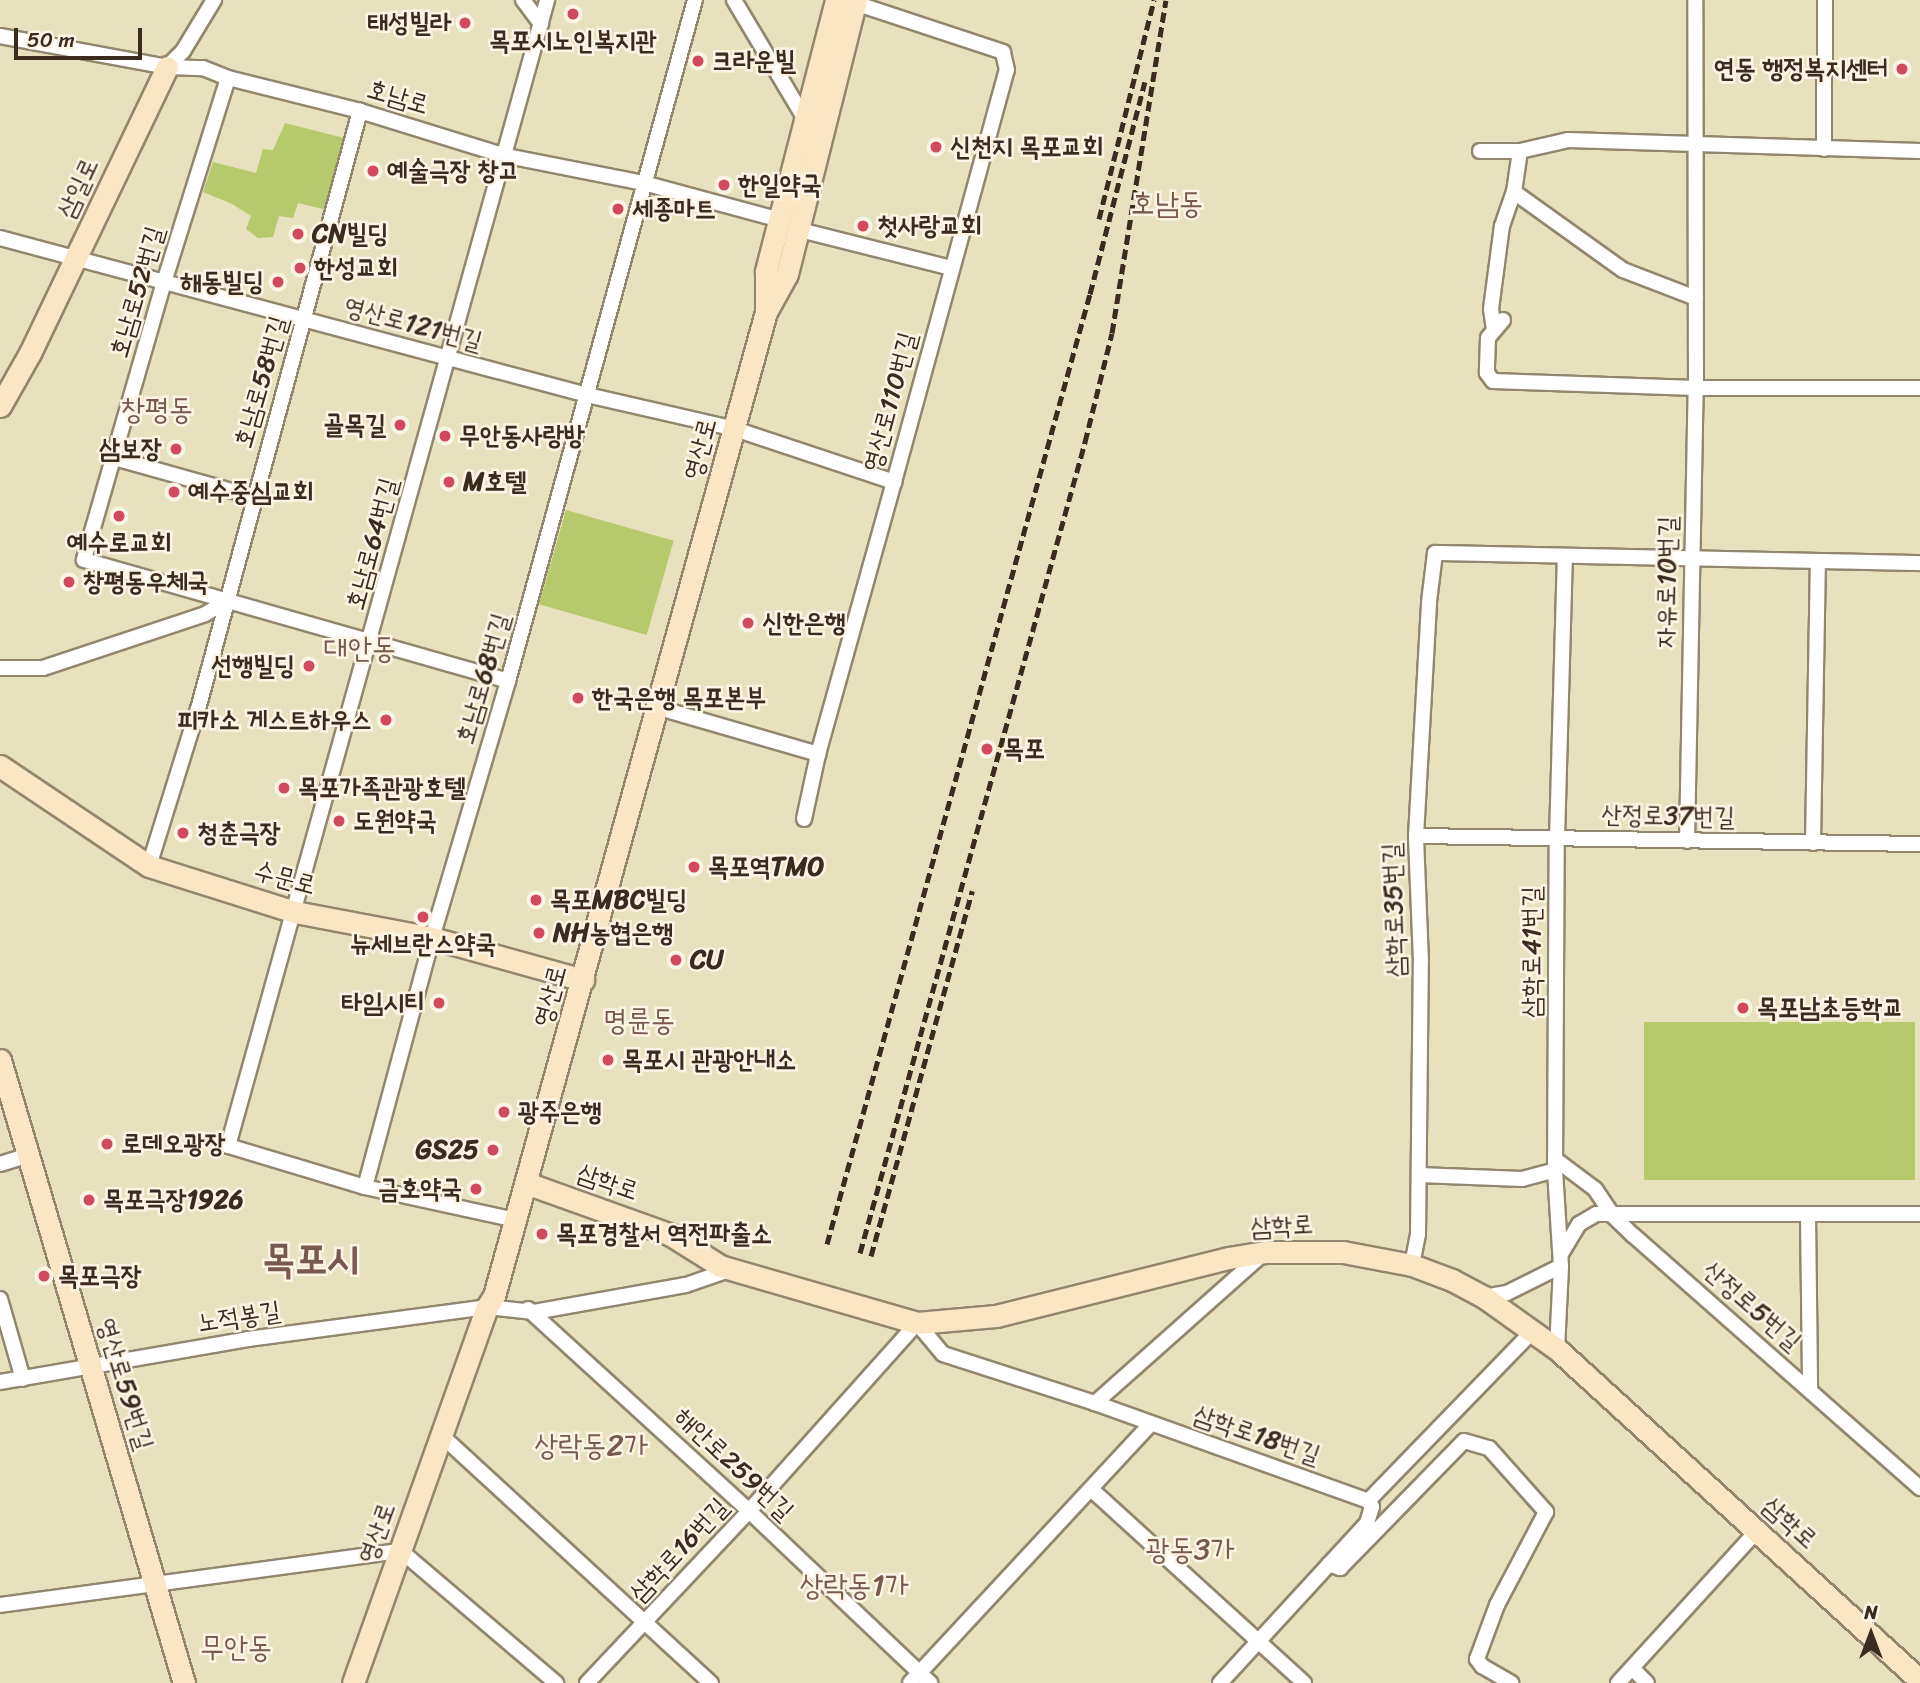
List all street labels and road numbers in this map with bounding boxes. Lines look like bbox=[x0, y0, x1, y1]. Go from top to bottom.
street label: 호남로 bbox=[364, 73, 432, 121]
street label: 삼일로 bbox=[51, 153, 105, 223]
street label: 호남로52번길 bbox=[103, 223, 171, 361]
street label: 영산로121번길 bbox=[340, 291, 486, 357]
street label: 호남로58번길 bbox=[227, 312, 295, 452]
street label: 영산로110번길 bbox=[856, 329, 924, 475]
street label: 영산로 bbox=[677, 415, 723, 483]
street label: 호남로64번길 bbox=[339, 474, 405, 614]
street label: 자유로10번길 bbox=[1650, 516, 1684, 648]
street label: 호남로68번길 bbox=[449, 610, 517, 748]
street label: 산정로37번길 bbox=[1601, 799, 1735, 833]
street label: 삼학로35번길 bbox=[1376, 842, 1412, 978]
street label: 수문로 bbox=[251, 855, 319, 901]
street label: 삼학로41번길 bbox=[1516, 886, 1548, 1018]
street label: 영산로 bbox=[527, 962, 573, 1030]
street label: 삼학로 bbox=[573, 1157, 643, 1207]
street label: 삼학로 bbox=[1250, 1209, 1314, 1243]
street label: 산정로5번길 bbox=[1696, 1255, 1808, 1357]
street label: 노적봉길 bbox=[195, 1295, 283, 1339]
street label: 영산로59번길 bbox=[90, 1314, 160, 1454]
street label: 삼학로18번길 bbox=[1190, 1399, 1324, 1471]
street label: 해안로259번길 bbox=[668, 1401, 800, 1527]
street label: 삼학로 bbox=[1756, 1490, 1824, 1556]
street label: 삼학로16번길 bbox=[623, 1492, 735, 1608]
street label: 영산로 bbox=[352, 1498, 402, 1568]

